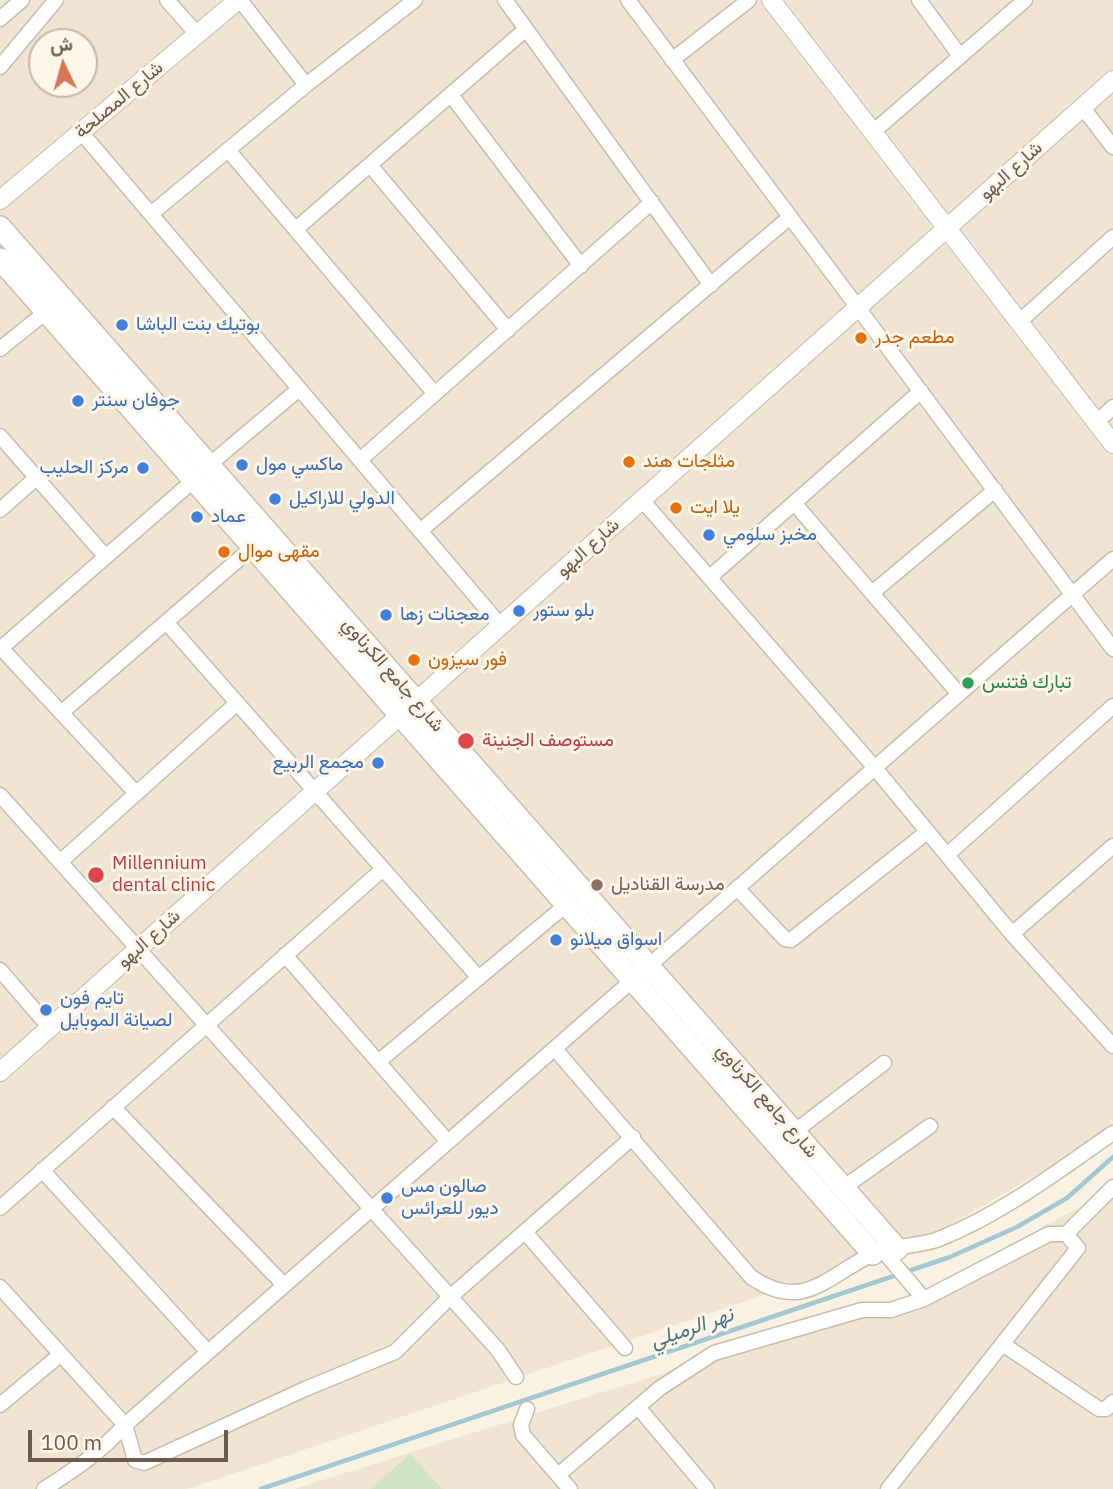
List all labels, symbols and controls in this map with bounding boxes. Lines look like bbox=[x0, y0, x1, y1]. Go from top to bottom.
north arrow bbox=[28, 28, 98, 98]
text: ش bbox=[49, 31, 74, 57]
street label: شارع المصلحة bbox=[70, 56, 168, 144]
street label: شارع البهو bbox=[975, 137, 1047, 205]
place label: بوتيك بنت الباشا bbox=[136, 314, 260, 336]
marker: بوتيك بنت الباشا bbox=[114, 317, 130, 333]
place label: مطعم جدر bbox=[875, 327, 955, 349]
marker: مطعم جدر bbox=[853, 330, 869, 346]
place label: جوفان سنتر bbox=[92, 390, 180, 412]
marker: جوفان سنتر bbox=[70, 393, 86, 409]
place label: مثلجات هند bbox=[643, 451, 735, 473]
place label: ماكسي مول bbox=[256, 454, 343, 476]
marker: مثلجات هند bbox=[621, 454, 637, 470]
place label: مركز الحليب bbox=[40, 457, 129, 479]
marker: ماكسي مول bbox=[234, 457, 250, 473]
marker: مركز الحليب bbox=[135, 460, 151, 476]
place label: الدولي للاراكيل bbox=[289, 488, 395, 510]
marker: الدولي للاراكيل bbox=[267, 491, 283, 507]
place label: يلا ايت bbox=[690, 497, 740, 519]
marker: يلا ايت bbox=[668, 500, 684, 516]
place label: عماد bbox=[211, 506, 246, 528]
marker: عماد bbox=[189, 509, 205, 525]
street label: شارع البهو bbox=[552, 514, 624, 582]
place label: مخبز سلومي bbox=[723, 524, 817, 546]
marker: مخبز سلومي bbox=[701, 527, 717, 543]
place label: مقهى موال bbox=[238, 541, 320, 563]
marker: مقهى موال bbox=[216, 544, 232, 560]
place label: بلو ستور bbox=[533, 600, 594, 622]
marker: بلو ستور bbox=[511, 603, 527, 619]
place label: معجنات زها bbox=[400, 604, 490, 626]
marker: معجنات زها bbox=[378, 607, 394, 623]
street label: شارع جامع الكرناوي bbox=[337, 613, 449, 737]
place label: فور سيزون bbox=[428, 649, 507, 671]
marker: فور سيزون bbox=[406, 652, 422, 668]
place label: تبارك فتنس bbox=[982, 672, 1072, 694]
marker: تبارك فتنس bbox=[960, 675, 976, 691]
place label: مستوصف الجنينة bbox=[482, 730, 614, 752]
marker: مستوصف الجنينة bbox=[456, 731, 476, 751]
place label: مجمع الربيع bbox=[272, 752, 364, 774]
marker: مجمع الربيع bbox=[370, 755, 386, 771]
place label: Millennium dental clinic bbox=[112, 853, 215, 897]
marker: Millennium dental clinic bbox=[86, 865, 106, 885]
place label: مدرسة القناديل bbox=[611, 874, 725, 896]
marker: مدرسة القناديل bbox=[589, 877, 605, 893]
street label: شارع البهو bbox=[113, 905, 185, 973]
place label: اسواق ميلانو bbox=[570, 929, 662, 951]
marker: اسواق ميلانو bbox=[548, 932, 564, 948]
place label: تايم فون لصيانة الموبايل bbox=[60, 988, 173, 1032]
marker: تايم فون لصيانة الموبايل bbox=[38, 1002, 54, 1018]
street label: شارع جامع الكرناوي bbox=[711, 1039, 823, 1163]
place label: صالون مس ديور للعرائس bbox=[401, 1176, 499, 1220]
marker: صالون مس ديور للعرائس bbox=[379, 1190, 395, 1206]
water label: نهر الرميلي bbox=[647, 1302, 737, 1354]
scale bar bbox=[32, 1416, 231, 1460]
text: 100 m bbox=[41, 1428, 102, 1456]

